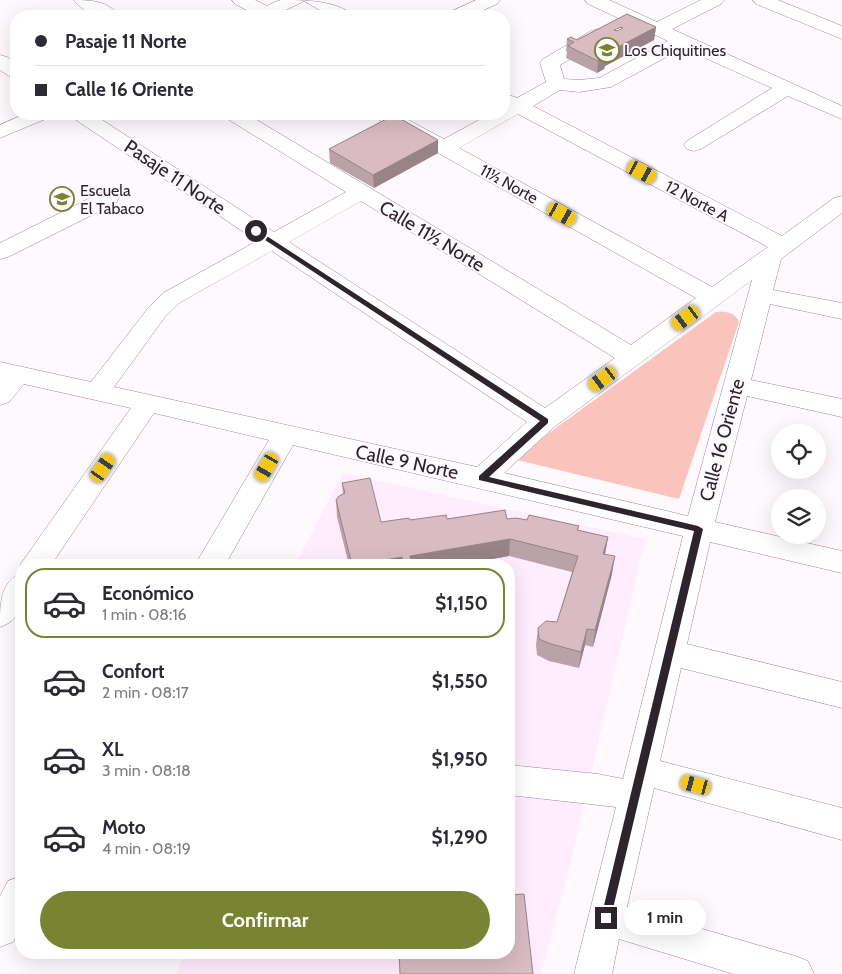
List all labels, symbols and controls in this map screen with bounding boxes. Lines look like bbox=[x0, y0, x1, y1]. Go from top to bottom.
text: Pasaje 11 Norte bbox=[65, 30, 187, 53]
school or university icon: Los Chiquitines bbox=[594, 37, 620, 63]
place label: Los Chiquitines bbox=[624, 41, 726, 60]
text: Calle 16 Oriente bbox=[65, 78, 194, 101]
street label: Pasaje 11 Norte bbox=[120, 135, 230, 219]
car bbox=[625, 158, 658, 186]
street label: 11½ Norte bbox=[477, 160, 541, 208]
street label: 12 Norte A bbox=[662, 176, 732, 226]
place label: Escuela El Tabaco bbox=[80, 181, 144, 218]
school or university icon: Escuela El Tabaco bbox=[49, 186, 75, 212]
street label: Calle 11½ Norte bbox=[375, 196, 489, 277]
car bbox=[545, 200, 578, 228]
route start bbox=[245, 220, 267, 242]
car bbox=[669, 303, 702, 333]
car bbox=[586, 364, 619, 394]
street label: Calle 16 Oriente bbox=[695, 376, 749, 504]
map controls bbox=[771, 424, 826, 544]
button: locate bbox=[771, 424, 826, 479]
street label: Calle 9 Norte bbox=[354, 440, 461, 484]
car bbox=[253, 450, 280, 484]
car bbox=[88, 451, 117, 485]
button: layers bbox=[771, 489, 826, 544]
icon: car bbox=[42, 581, 87, 626]
text: Económico bbox=[102, 582, 194, 605]
text: $1,150 bbox=[435, 592, 488, 615]
text: 1 min · 08:16 bbox=[102, 605, 187, 624]
icon: car bbox=[42, 659, 87, 704]
text: Confort bbox=[102, 660, 165, 683]
text: $1,550 bbox=[432, 670, 488, 693]
text: 2 min · 08:17 bbox=[102, 683, 189, 702]
icon: car bbox=[42, 737, 87, 782]
text: XL bbox=[102, 738, 123, 761]
text: $1,950 bbox=[432, 748, 488, 771]
text: 3 min · 08:18 bbox=[102, 761, 191, 780]
car bbox=[679, 774, 712, 796]
icon: car bbox=[42, 815, 87, 860]
text: Moto bbox=[102, 816, 146, 839]
text: $1,290 bbox=[431, 826, 488, 849]
text: 4 min · 08:19 bbox=[102, 839, 191, 858]
button: Confirmar bbox=[40, 891, 490, 949]
callout: 1 min bbox=[624, 900, 706, 936]
route end bbox=[595, 907, 617, 929]
text: 1 min bbox=[647, 908, 683, 927]

